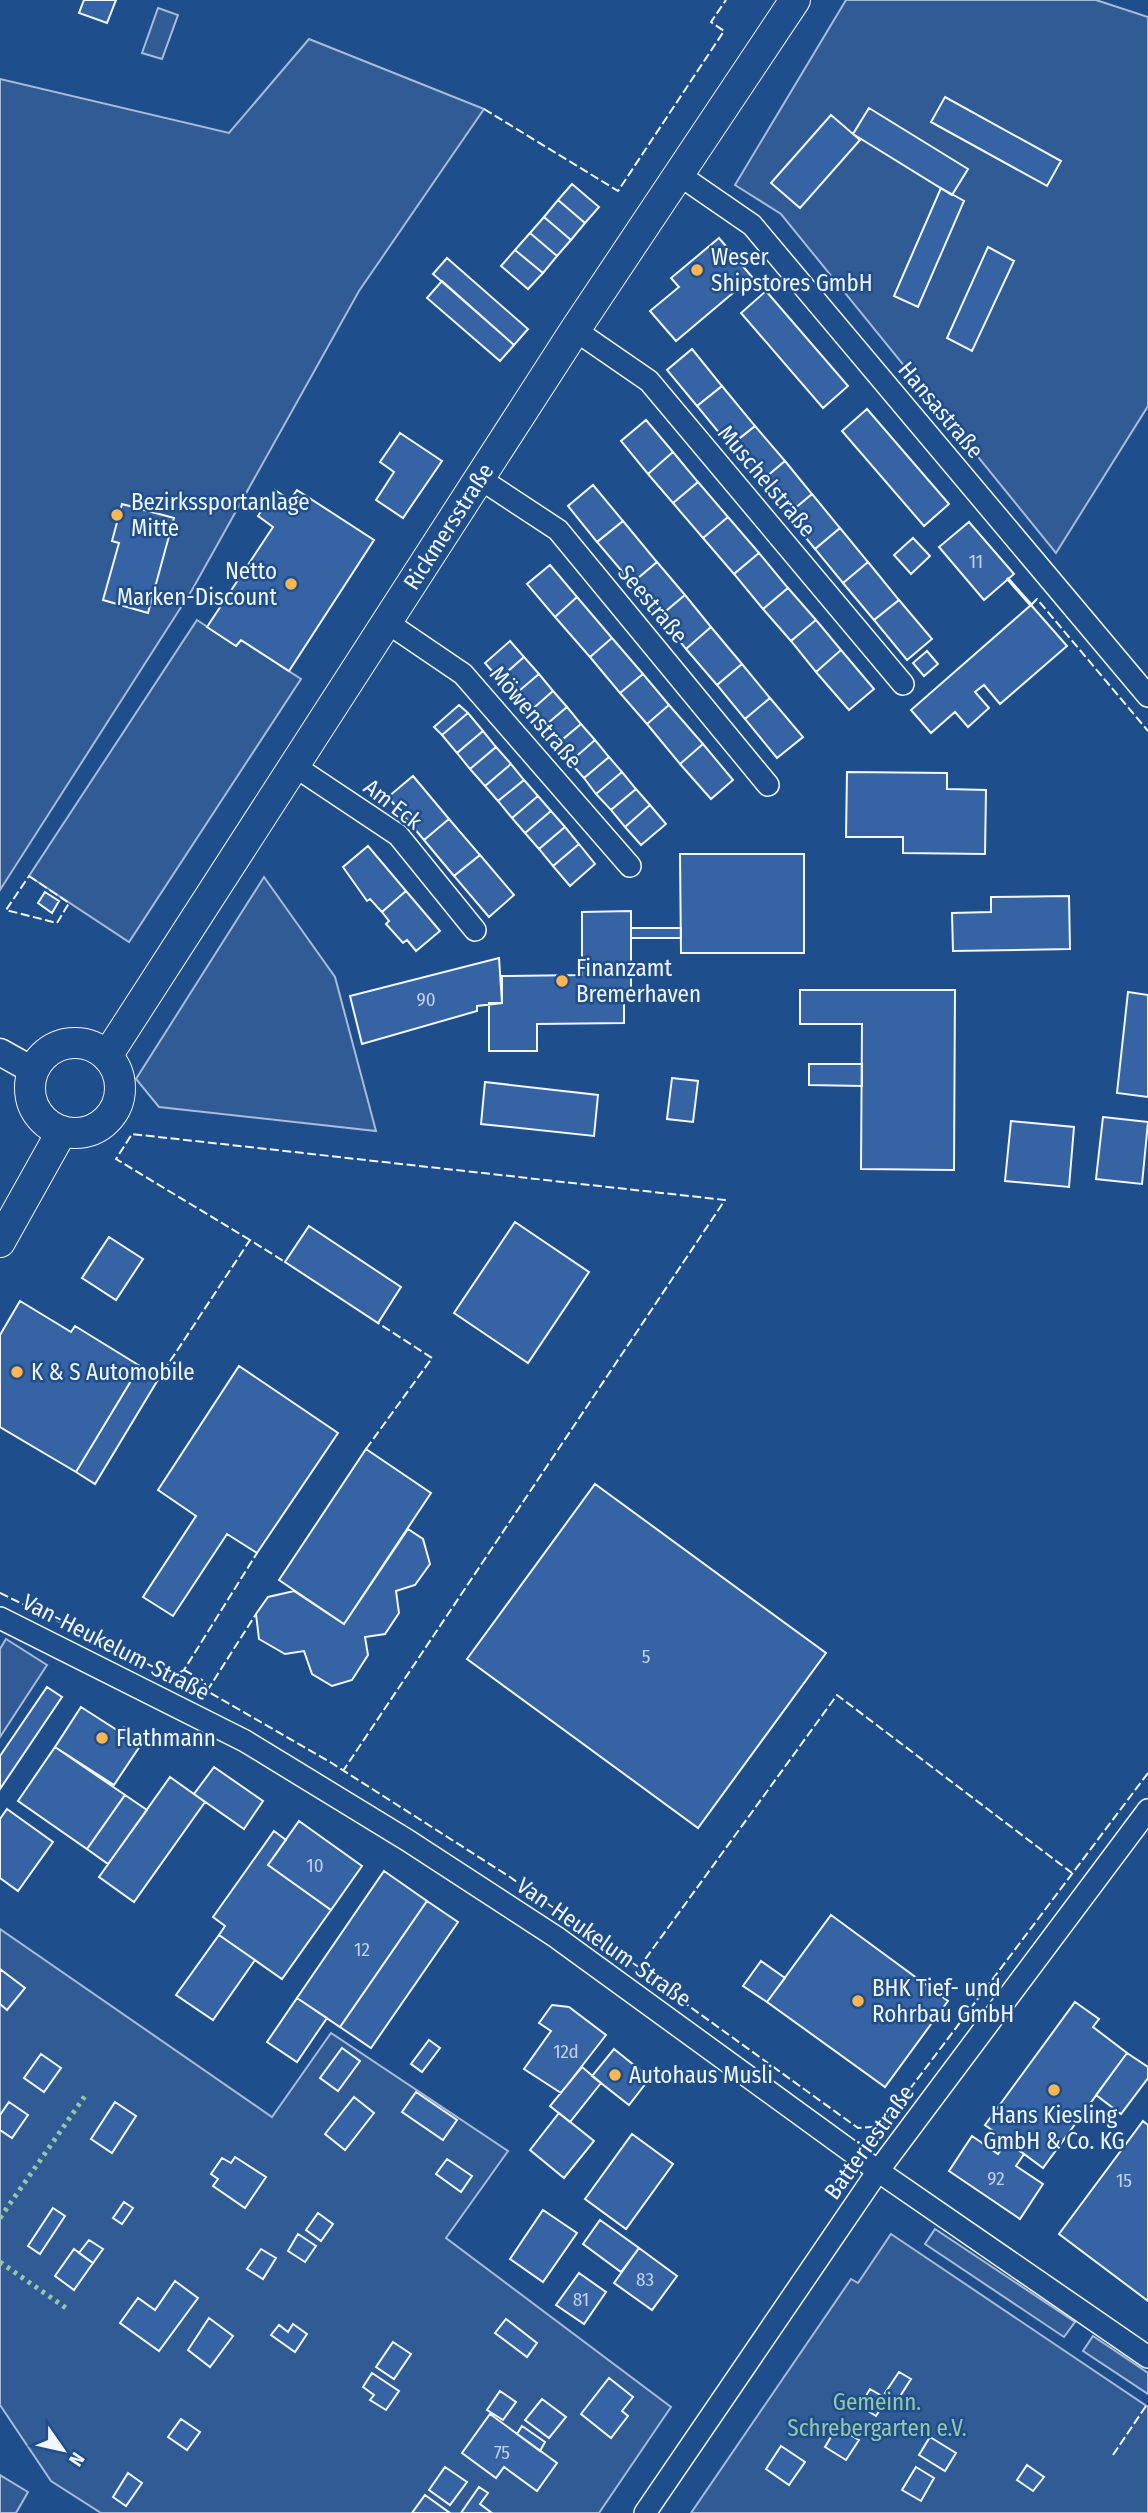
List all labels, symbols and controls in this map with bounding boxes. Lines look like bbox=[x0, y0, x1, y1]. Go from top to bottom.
place label: Weser Shipstores GmbH bbox=[711, 243, 873, 297]
marker: Weser Shipstores GmbH bbox=[689, 262, 705, 278]
street label: Hansastraße bbox=[892, 356, 990, 464]
street label: Muschelstraße bbox=[712, 419, 822, 543]
street label: Rickmersstraße bbox=[397, 458, 499, 595]
place label: Bezirkssportanlage Mitte bbox=[131, 488, 310, 542]
marker: Bezirkssportanlage Mitte bbox=[109, 507, 125, 523]
house number: 11 bbox=[969, 550, 983, 573]
place label: Netto Marken-Discount bbox=[117, 557, 277, 611]
street label: Seestraße bbox=[612, 559, 694, 649]
marker: Netto Marken-Discount bbox=[283, 576, 299, 592]
street label: Möwenstraße bbox=[484, 660, 588, 774]
street label: Am Eck bbox=[358, 773, 428, 836]
place label: Finanzamt Bremerhaven bbox=[576, 954, 701, 1008]
marker: Finanzamt Bremerhaven bbox=[554, 973, 570, 989]
house number: 90 bbox=[416, 988, 436, 1011]
place label: K & S Automobile bbox=[31, 1358, 195, 1386]
marker: K & S Automobile bbox=[9, 1364, 25, 1380]
street label: Van-Heukelum-Straße bbox=[18, 1588, 214, 1706]
house number: 5 bbox=[642, 1645, 650, 1668]
place label: Flathmann bbox=[116, 1724, 216, 1752]
marker: Flathmann bbox=[94, 1730, 110, 1746]
house number: 10 bbox=[306, 1854, 324, 1877]
street label: Van-Heukelum-Straße bbox=[511, 1871, 697, 2013]
house number: 12 bbox=[354, 1938, 370, 1961]
place label: BHK Tief- und Rohrbau GmbH bbox=[872, 1974, 1014, 2028]
marker: BHK Tief- und Rohrbau GmbH bbox=[850, 1993, 866, 2009]
house number: 12d bbox=[553, 2040, 579, 2063]
place label: Autohaus Musli bbox=[629, 2061, 773, 2089]
marker: Autohaus Musli bbox=[607, 2067, 623, 2083]
street label: Batteriestraße bbox=[818, 2079, 920, 2205]
marker: Hans Kiesling GmbH & Co. KG bbox=[1046, 2082, 1062, 2098]
place label: Hans Kiesling GmbH & Co. KG bbox=[983, 2101, 1125, 2155]
house number: 92 bbox=[987, 2167, 1005, 2190]
house number: 15 bbox=[1116, 2169, 1132, 2192]
house number: 83 bbox=[636, 2268, 654, 2291]
house number: 81 bbox=[573, 2288, 589, 2311]
park label: Gemeinn. Schrebergarten e.V. bbox=[787, 2388, 967, 2442]
north arrow bbox=[28, 2415, 98, 2485]
house number: 75 bbox=[494, 2441, 510, 2464]
text: N bbox=[64, 2448, 89, 2470]

